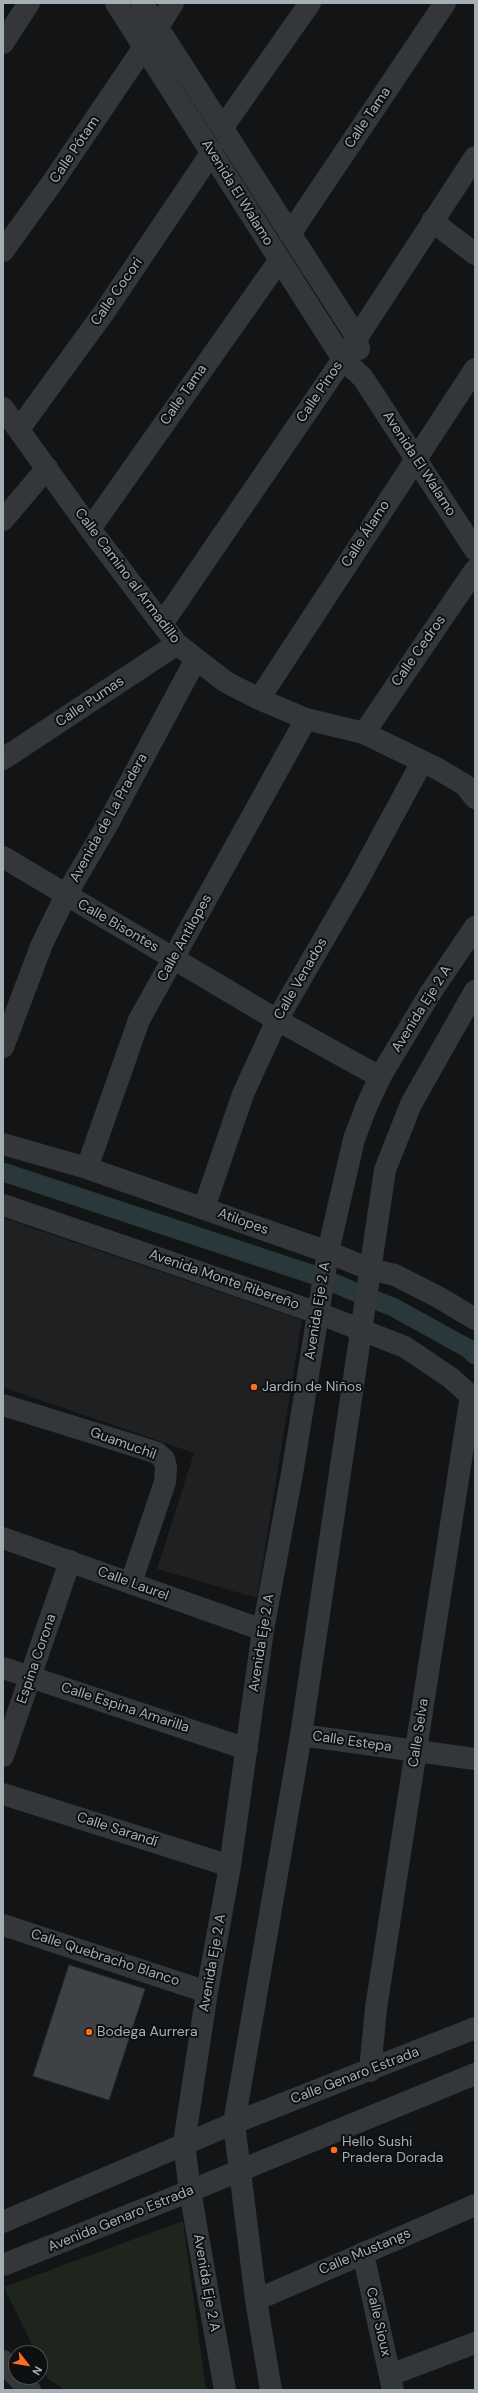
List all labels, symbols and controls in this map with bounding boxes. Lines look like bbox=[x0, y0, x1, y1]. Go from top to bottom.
street label: Calle Tama bbox=[341, 84, 395, 152]
street label: Calle Pótam bbox=[47, 113, 103, 187]
street label: Avenida El Walamo bbox=[198, 137, 276, 249]
street label: Calle Cocori bbox=[88, 255, 146, 329]
street label: Calle Pinos bbox=[293, 358, 347, 426]
street label: Calle Tama bbox=[157, 361, 211, 429]
street label: Avenida El Walamo bbox=[379, 408, 459, 520]
street label: Calle Álamo bbox=[338, 497, 394, 571]
street label: Calle Camino al Armadillo bbox=[71, 505, 183, 647]
street label: Calle Cedros bbox=[388, 612, 450, 690]
street label: Calle Pumas bbox=[53, 673, 127, 731]
street label: Avenida de La Pradera bbox=[67, 751, 151, 885]
street label: Calle Antilopes bbox=[154, 892, 216, 984]
street label: Calle Bisontes bbox=[74, 896, 162, 956]
street label: Calle Venados bbox=[271, 935, 331, 1023]
street label: Avenida Eje 2 A bbox=[389, 963, 455, 1055]
street label: Atilopes bbox=[215, 1205, 271, 1239]
street label: Avenida Monte Ribereño bbox=[147, 1246, 301, 1314]
street label: Avenida Eje 2 A bbox=[302, 1261, 334, 1361]
place label: Jardín de Niños bbox=[262, 1379, 362, 1395]
marker: Jardín de Niños bbox=[249, 1382, 259, 1392]
street label: Guamuchil bbox=[88, 1424, 158, 1464]
street label: Calle Laurel bbox=[95, 1563, 171, 1605]
street label: Avenida Eje 2 A bbox=[246, 1593, 278, 1693]
street label: Espina Corona bbox=[14, 1612, 60, 1706]
street label: Calle Espina Amarilla bbox=[59, 1679, 191, 1737]
street label: Calle Selva bbox=[405, 1697, 433, 1769]
street label: Calle Estepa bbox=[311, 1728, 393, 1756]
street label: Calle Sarandí bbox=[74, 1809, 160, 1851]
street label: Avenida Eje 2 A bbox=[196, 1913, 230, 2013]
street label: Calle Quebracho Blanco bbox=[28, 1926, 182, 1990]
place label: Bodega Aurrera bbox=[97, 2024, 198, 2040]
marker: Bodega Aurrera bbox=[84, 2027, 94, 2037]
street label: Calle Genaro Estrada bbox=[288, 2044, 422, 2108]
place label: Hello Sushi Pradera Dorada bbox=[342, 2134, 443, 2166]
marker: Hello Sushi Pradera Dorada bbox=[329, 2145, 339, 2155]
street label: Avenida Genaro Estrada bbox=[46, 2182, 196, 2256]
street label: Calle Mustangs bbox=[317, 2225, 413, 2279]
street label: Avenida Eje 2 A bbox=[189, 2233, 223, 2333]
street label: Calle Sioux bbox=[362, 2286, 394, 2358]
north arrow bbox=[8, 2345, 48, 2385]
text: N bbox=[29, 2364, 45, 2378]

